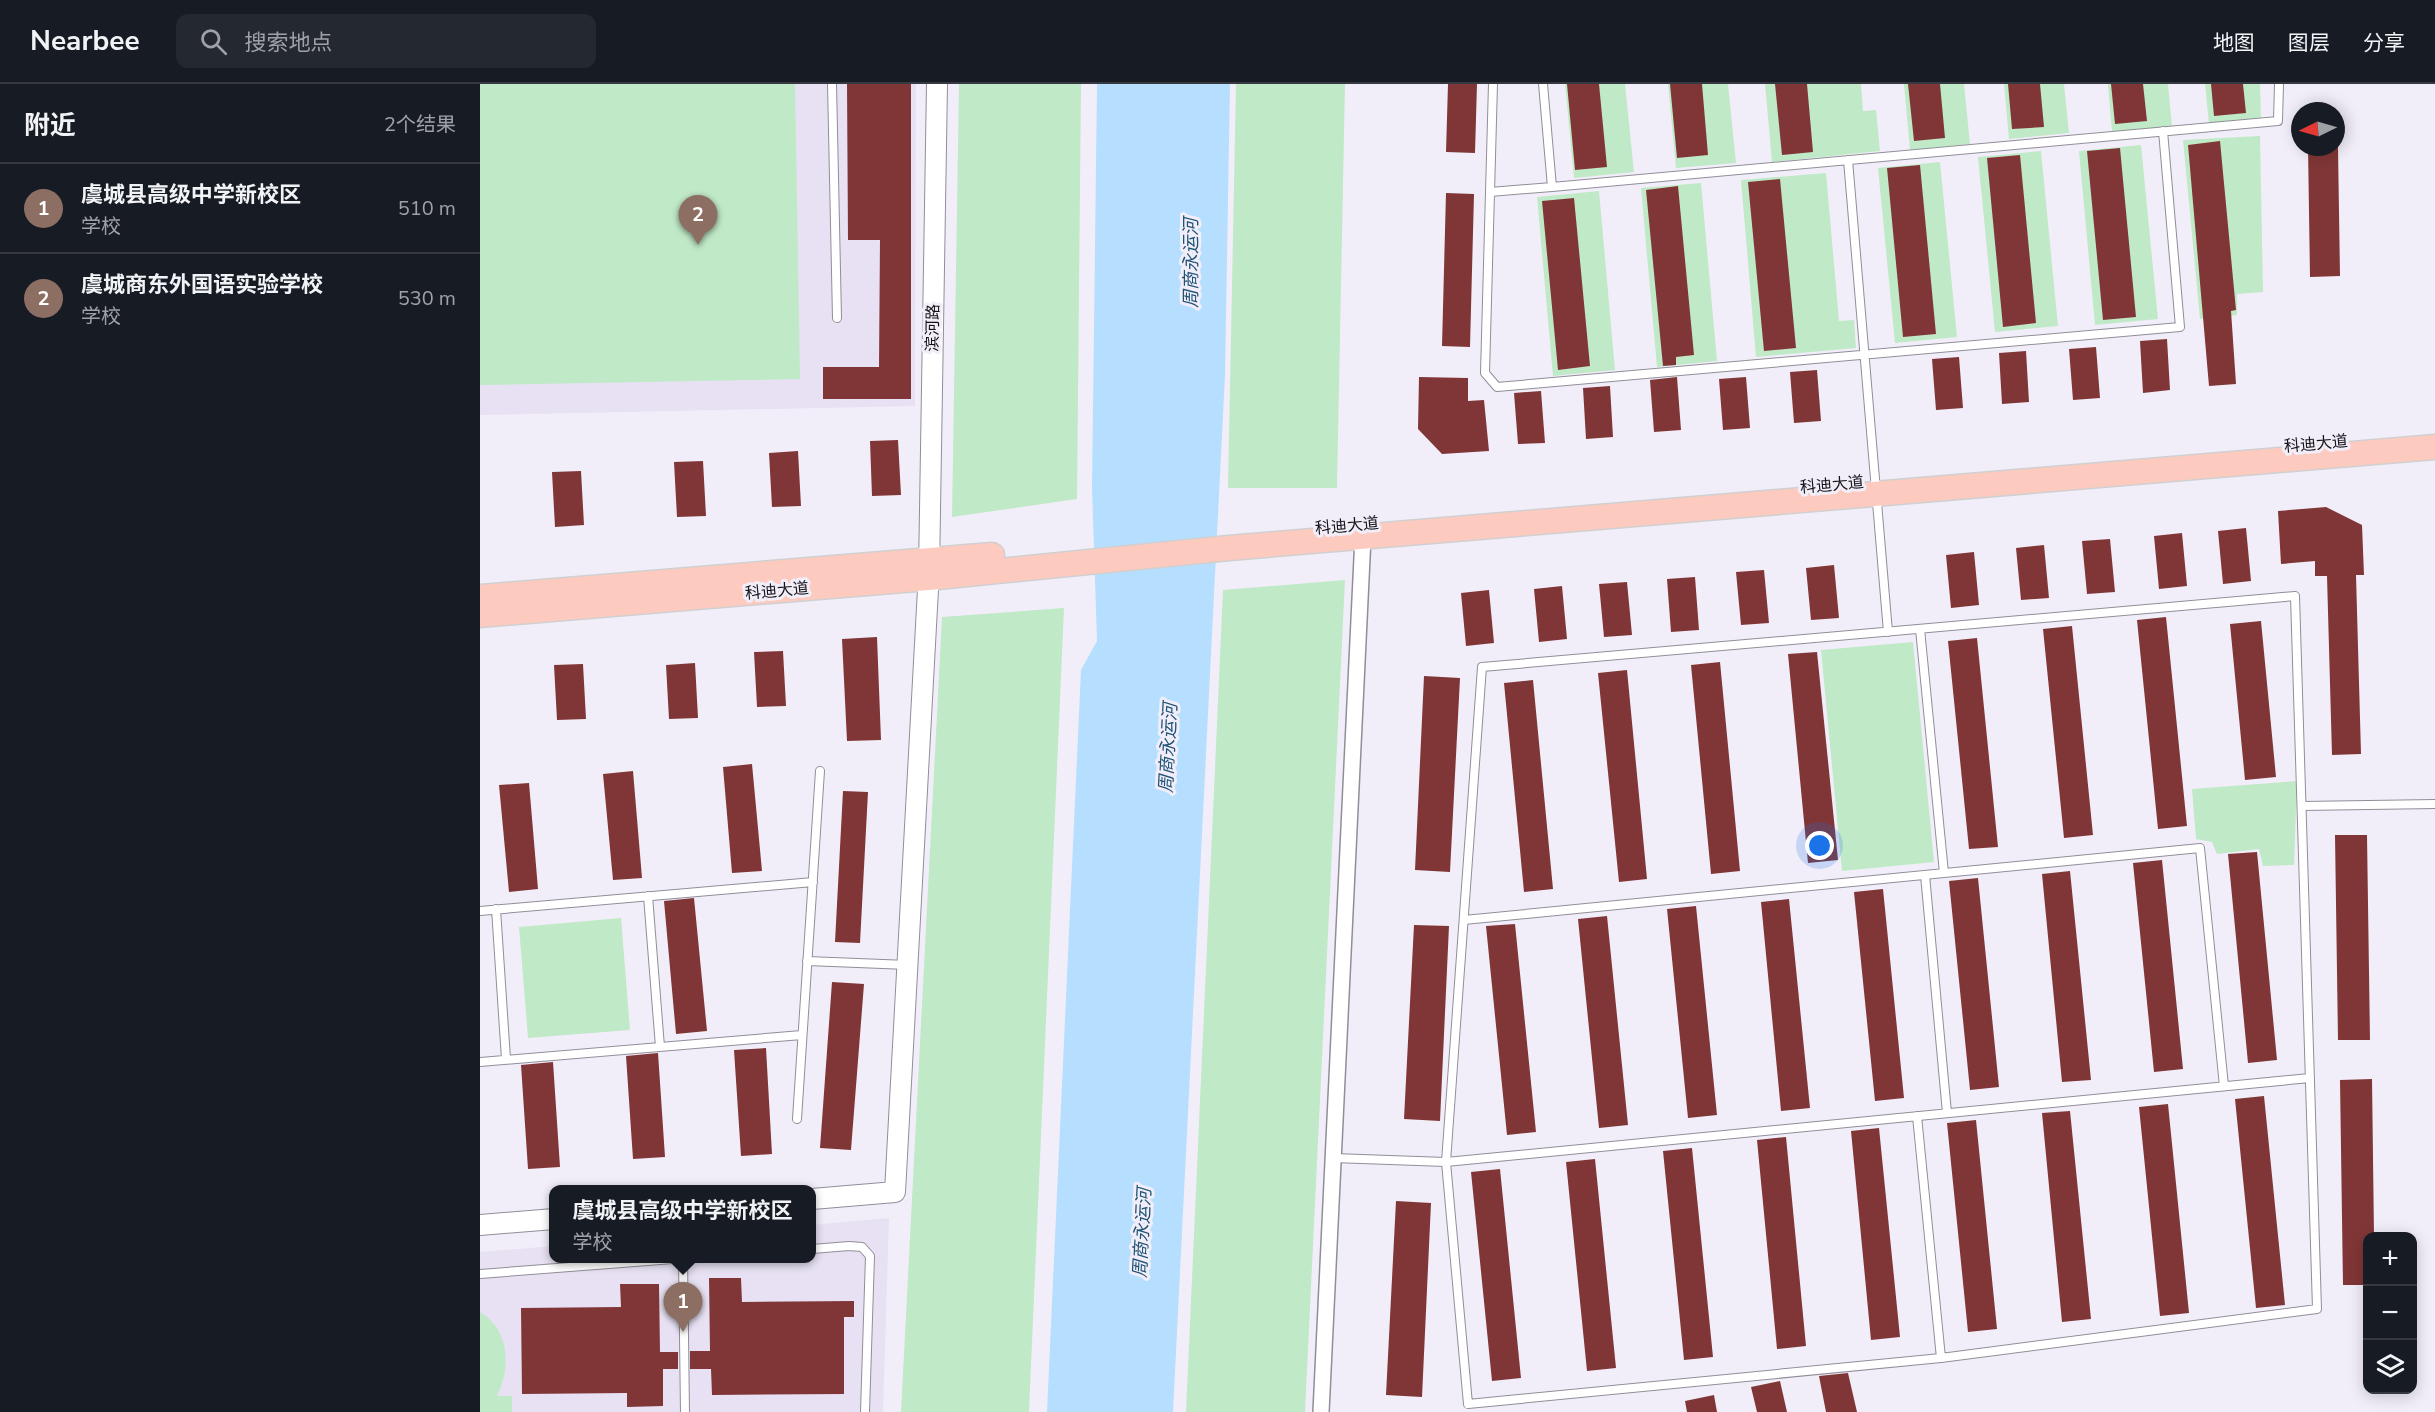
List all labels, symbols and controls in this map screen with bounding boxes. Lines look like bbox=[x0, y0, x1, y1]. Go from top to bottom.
search box bbox=[176, 14, 596, 68]
text: Nearbee bbox=[30, 22, 140, 60]
icon: search bbox=[197, 25, 230, 58]
text: 搜索地点 bbox=[245, 28, 333, 58]
text: 地图 bbox=[2213, 29, 2255, 57]
text: 图层 bbox=[2288, 29, 2330, 57]
text: 分享 bbox=[2363, 29, 2405, 57]
north arrow bbox=[2291, 102, 2345, 156]
text: 附近 bbox=[24, 108, 76, 143]
text: 2个结果 bbox=[384, 111, 456, 138]
text: 虞城县高级中学新校区 bbox=[81, 180, 301, 210]
text: 1 bbox=[38, 195, 50, 222]
text: 510 m bbox=[398, 195, 456, 222]
pin: 2 bbox=[678, 196, 718, 245]
text: 学校 bbox=[81, 213, 121, 240]
water label: 周商永运河 bbox=[1179, 215, 1203, 308]
text: 虞城商东外国语实验学校 bbox=[81, 270, 323, 300]
text: 2 bbox=[38, 285, 50, 312]
text: 530 m bbox=[398, 285, 456, 312]
text: 学校 bbox=[81, 303, 121, 330]
street label: 滨河路 bbox=[922, 304, 944, 352]
street label: 科迪大道 bbox=[2283, 430, 2349, 458]
street label: 科迪大道 bbox=[1799, 471, 1865, 499]
street label: 科迪大道 bbox=[1314, 512, 1380, 540]
street label: 科迪大道 bbox=[744, 577, 810, 605]
water label: 周商永运河 bbox=[1154, 699, 1182, 794]
your location bbox=[1805, 831, 1834, 860]
water label: 周商永运河 bbox=[1128, 1184, 1156, 1279]
popup bbox=[549, 1185, 816, 1263]
text: 虞城县高级中学新校区 bbox=[572, 1196, 793, 1226]
text: 学校 bbox=[572, 1229, 612, 1256]
map controls bbox=[2363, 1232, 2417, 1394]
button: + bbox=[2363, 1232, 2417, 1286]
pin: 1 bbox=[664, 1282, 702, 1332]
button: − bbox=[2363, 1286, 2417, 1340]
button: layers bbox=[2363, 1340, 2417, 1394]

